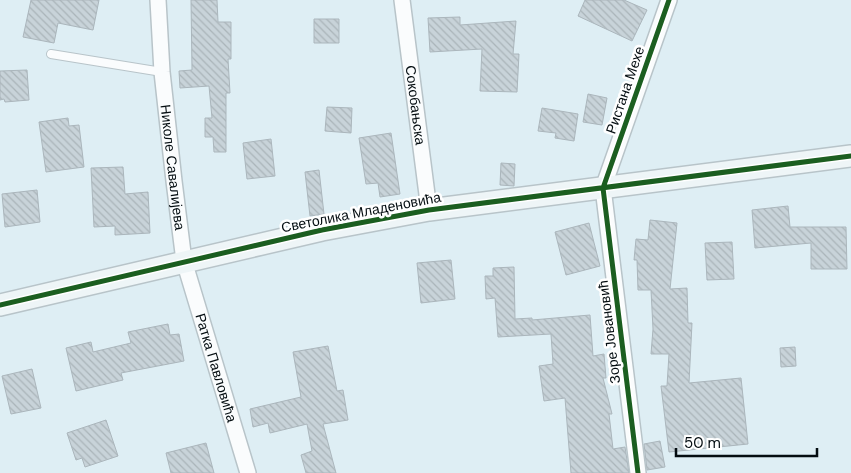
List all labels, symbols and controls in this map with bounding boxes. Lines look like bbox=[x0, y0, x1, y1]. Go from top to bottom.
street label: Ристана Мехе bbox=[602, 44, 648, 136]
street label: Сокобањска bbox=[401, 64, 430, 146]
street label: Николе Савалијева bbox=[157, 103, 189, 231]
street label: Светолика Младеновића bbox=[280, 188, 443, 236]
street label: Зоре Јовановић bbox=[594, 279, 624, 385]
street label: Ратка Павловића bbox=[191, 311, 241, 425]
scale bar bbox=[676, 426, 817, 458]
text: 50 m bbox=[684, 433, 721, 453]

